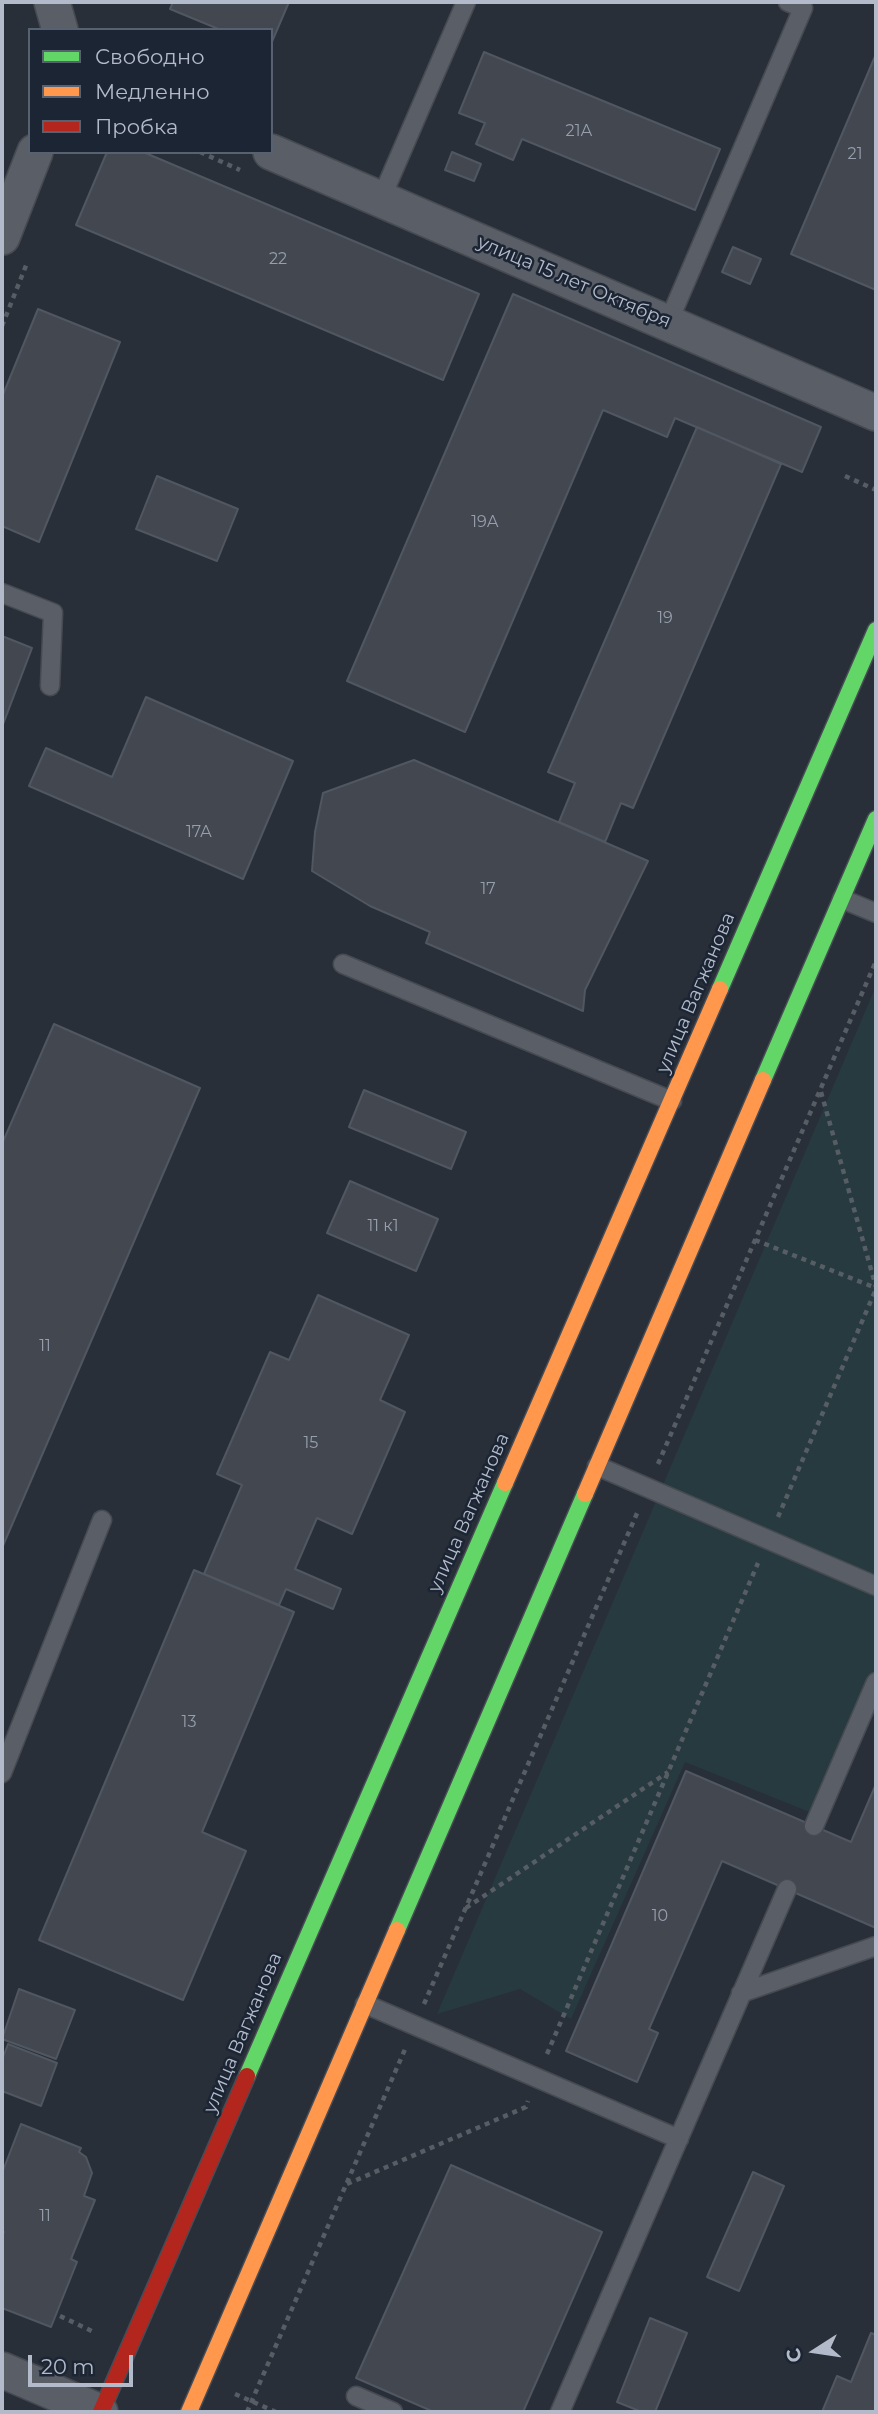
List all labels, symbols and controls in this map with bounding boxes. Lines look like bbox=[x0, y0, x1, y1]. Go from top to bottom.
legend bbox=[28, 28, 273, 154]
text: Свободно bbox=[95, 44, 205, 69]
text: Медленно bbox=[95, 79, 210, 104]
text: Пробка bbox=[95, 114, 178, 139]
house number: 21А bbox=[566, 121, 592, 141]
house number: 21 bbox=[848, 144, 862, 164]
street label: улица 15 лет Октября bbox=[474, 231, 674, 333]
house number: 22 bbox=[269, 249, 287, 269]
house number: 19А bbox=[471, 512, 499, 532]
house number: 19 bbox=[657, 608, 673, 628]
house number: 17А bbox=[186, 822, 212, 842]
house number: 17 bbox=[480, 879, 496, 899]
street label: улица Вагжанова bbox=[652, 909, 740, 1077]
house number: 11 к1 bbox=[368, 1216, 398, 1236]
house number: 11 bbox=[39, 1336, 51, 1356]
street label: улица Вагжанова bbox=[423, 1430, 515, 1596]
house number: 15 bbox=[304, 1433, 318, 1453]
house number: 13 bbox=[182, 1712, 196, 1732]
house number: 10 bbox=[652, 1906, 668, 1926]
street label: улица Вагжанова bbox=[199, 1949, 287, 2117]
house number: 11 bbox=[39, 2206, 51, 2226]
north arrow bbox=[780, 2316, 850, 2386]
scale bar bbox=[32, 2340, 136, 2384]
text: С bbox=[781, 2346, 807, 2365]
text: 20 m bbox=[41, 2354, 95, 2379]

